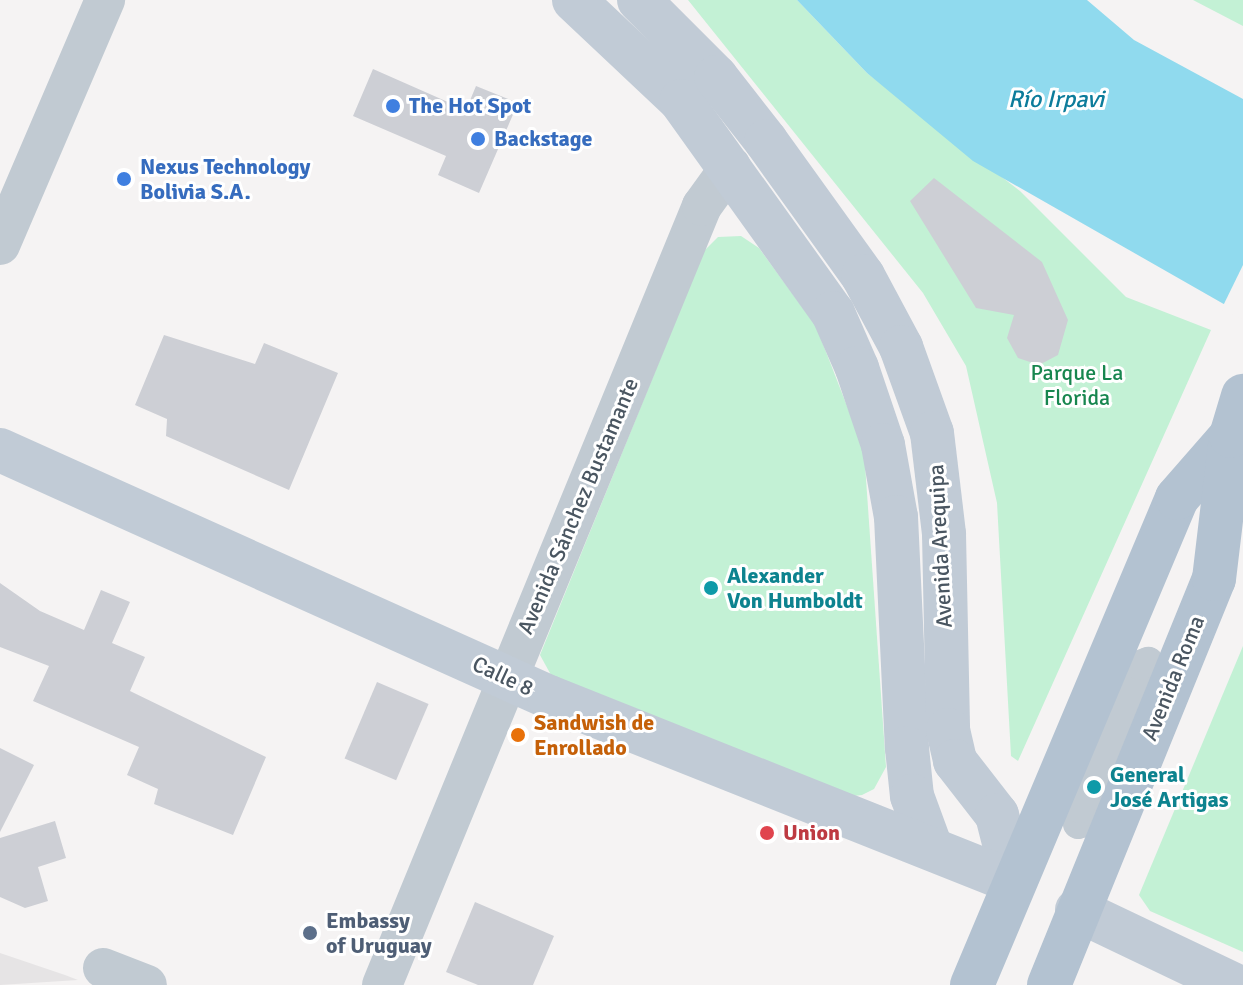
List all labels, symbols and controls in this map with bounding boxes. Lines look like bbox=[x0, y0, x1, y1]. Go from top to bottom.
water label: Río Irpavi bbox=[1008, 86, 1104, 114]
place label: The Hot Spot bbox=[409, 93, 531, 119]
marker: The Hot Spot bbox=[384, 97, 402, 115]
place label: Backstage bbox=[494, 126, 593, 152]
marker: Backstage bbox=[469, 130, 487, 148]
place label: Nexus Technology Bolivia S.A. bbox=[140, 153, 310, 204]
marker: Nexus Technology Bolivia S.A. bbox=[115, 170, 133, 188]
park label: Parque La Florida bbox=[1031, 359, 1123, 410]
street label: Avenida Sánchez Bustamante bbox=[512, 374, 644, 638]
street label: Avenida Arequipa bbox=[923, 463, 957, 629]
place label: Alexander Von Humboldt bbox=[727, 562, 863, 614]
marker: Alexander Von Humboldt bbox=[702, 579, 720, 597]
street label: Avenida Roma bbox=[1136, 612, 1210, 744]
street label: Calle 8 bbox=[468, 650, 538, 702]
place label: Sandwish de Enrollado bbox=[534, 709, 654, 760]
marker: Sandwish de Enrollado bbox=[509, 726, 527, 744]
place label: General José Artigas bbox=[1110, 761, 1229, 812]
marker: General José Artigas bbox=[1085, 778, 1103, 796]
place label: Union bbox=[783, 820, 840, 846]
marker: Union bbox=[758, 824, 776, 842]
place label: Embassy of Uruguay bbox=[326, 907, 432, 958]
marker: Embassy of Uruguay bbox=[301, 924, 319, 942]

